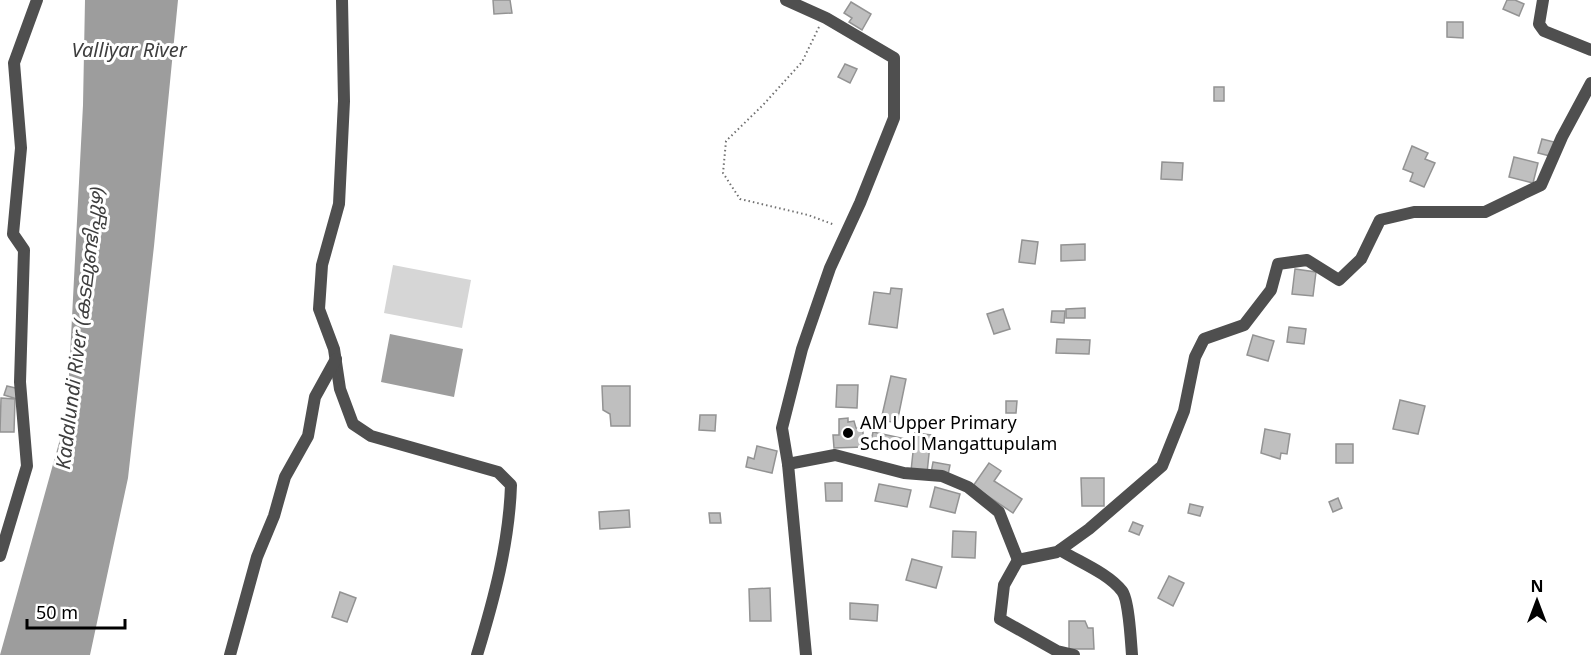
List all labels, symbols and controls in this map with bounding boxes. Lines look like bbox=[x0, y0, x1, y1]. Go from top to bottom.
water label: Valliyar River bbox=[71, 36, 188, 63]
water label: Kadalundi River (കടലുണ്ടിപ്പുഴ) bbox=[49, 185, 111, 471]
place label: AM Upper Primary School Mangattupulam bbox=[860, 410, 1057, 455]
marker: AM Upper Primary School Mangattupulam bbox=[841, 426, 855, 440]
north arrow bbox=[1507, 571, 1567, 631]
text: N bbox=[1530, 575, 1544, 597]
scale bar bbox=[27, 592, 124, 630]
text: 50 m bbox=[36, 600, 78, 624]

